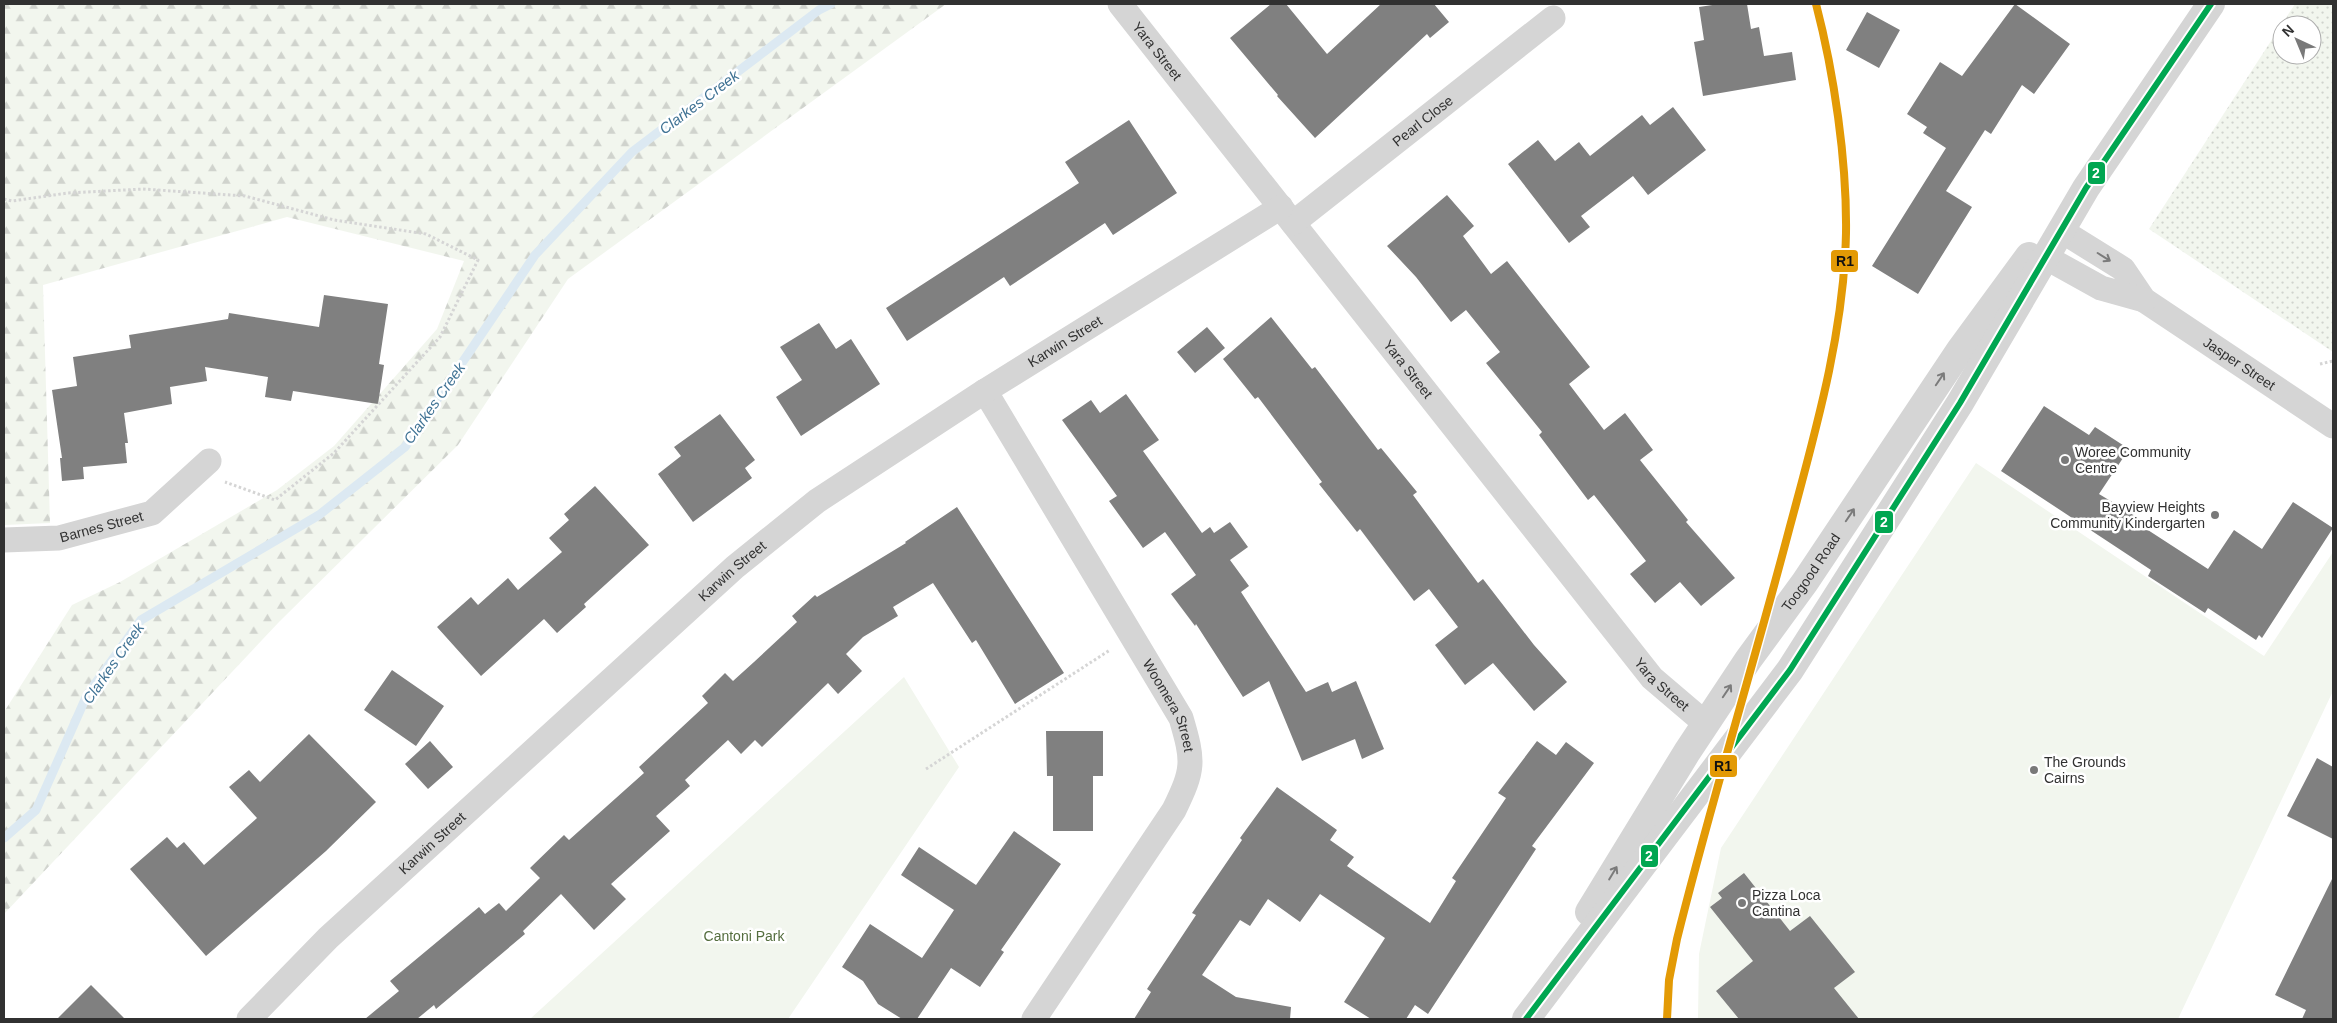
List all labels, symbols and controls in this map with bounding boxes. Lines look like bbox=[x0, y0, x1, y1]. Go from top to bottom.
north arrow bbox=[2272, 15, 2322, 65]
street label: Yara Street bbox=[1129, 19, 1185, 84]
text: N bbox=[2279, 21, 2297, 40]
water label: Clarkes Creek bbox=[656, 66, 743, 137]
street label: Pearl Close bbox=[1389, 92, 1456, 150]
line badge: 2 bbox=[2087, 161, 2106, 185]
text: 2 bbox=[2092, 165, 2100, 181]
line badge: R1 bbox=[1830, 249, 1859, 273]
one-way arrow bbox=[2096, 252, 2110, 262]
text: R1 bbox=[1836, 253, 1854, 269]
street label: Karwin Street bbox=[1025, 312, 1105, 370]
street label: Jasper Street bbox=[2200, 334, 2279, 393]
street label: Yara Street bbox=[1380, 337, 1436, 401]
water label: Clarkes Creek bbox=[400, 358, 469, 447]
one-way arrow bbox=[1936, 373, 1946, 387]
place label: Woree Community Centre bbox=[2075, 444, 2191, 476]
marker: Woree Community Centre bbox=[2059, 454, 2071, 466]
place label: Bayview Heights Community Kindergarten bbox=[2050, 499, 2205, 531]
street label: Barnes Street bbox=[58, 508, 145, 545]
one-way arrow bbox=[1845, 508, 1855, 522]
marker: Bayview Heights Community Kindergarten bbox=[2209, 509, 2221, 521]
line badge: 2 bbox=[1874, 510, 1894, 534]
text: 2 bbox=[1880, 514, 1888, 530]
street label: Toogood Road bbox=[1778, 530, 1843, 614]
street label: Karwin Street bbox=[695, 537, 769, 605]
water label: Clarkes Creek bbox=[79, 618, 148, 707]
street label: Yara Street bbox=[1631, 655, 1692, 714]
street label: Woomera Street bbox=[1140, 656, 1197, 753]
one-way arrow bbox=[1722, 684, 1732, 698]
line badge: R1 bbox=[1709, 754, 1738, 778]
place label: The Grounds Cairns bbox=[2044, 754, 2126, 786]
text: R1 bbox=[1714, 758, 1732, 774]
marker: The Grounds Cairns bbox=[2028, 764, 2040, 776]
street label: Karwin Street bbox=[396, 809, 469, 877]
line badge: 2 bbox=[1640, 844, 1659, 868]
text: 2 bbox=[1645, 848, 1653, 864]
one-way arrow bbox=[1608, 866, 1618, 880]
place label: Pizza Loca Cantina bbox=[1752, 887, 1821, 919]
marker: Pizza Loca Cantina bbox=[1736, 897, 1748, 909]
park label: Cantoni Park bbox=[704, 928, 785, 944]

